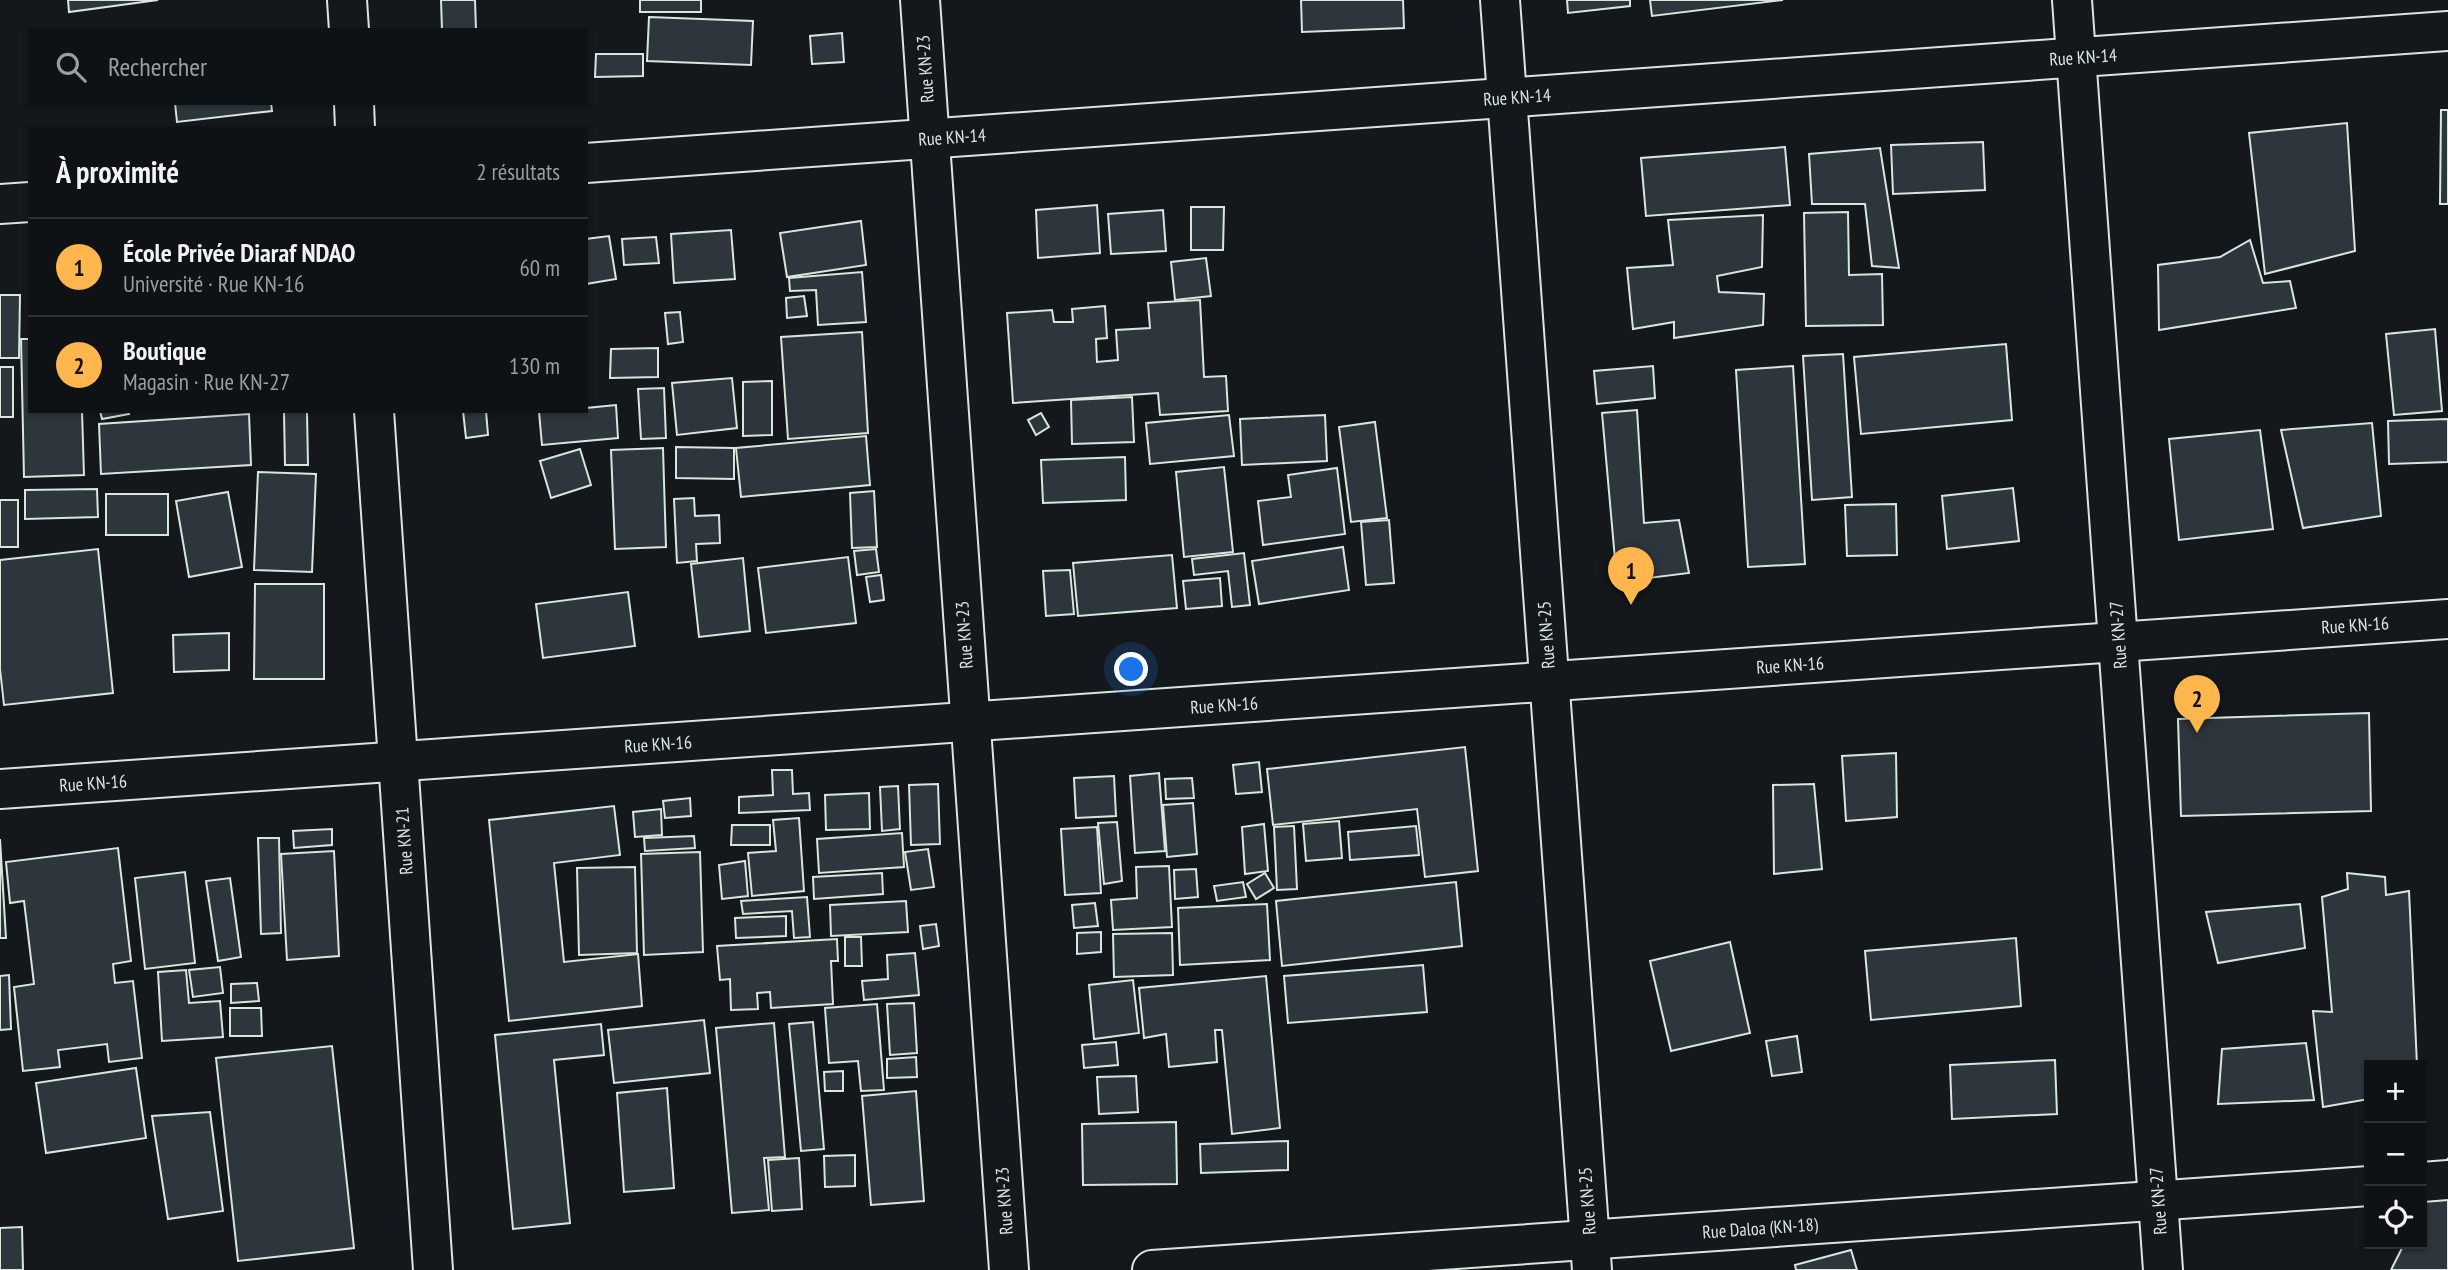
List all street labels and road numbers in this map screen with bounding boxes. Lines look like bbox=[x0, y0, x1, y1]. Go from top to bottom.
street label: Rue KN-23 bbox=[911, 34, 939, 104]
street label: Rue KN-14 bbox=[2048, 43, 2118, 71]
street label: Rue KN-14 bbox=[1482, 83, 1552, 111]
street label: Rue KN-14 bbox=[917, 123, 987, 151]
street label: Rue KN-23 bbox=[950, 600, 978, 670]
street label: Rue KN-25 bbox=[1532, 600, 1560, 670]
street label: Rue KN-27 bbox=[2104, 600, 2132, 670]
street label: Rue KN-16 bbox=[2320, 611, 2390, 639]
street label: Rue KN-16 bbox=[1755, 651, 1825, 679]
street label: Rue KN-16 bbox=[1189, 691, 1259, 719]
street label: Rue KN-16 bbox=[623, 730, 693, 758]
street label: Rue KN-16 bbox=[58, 769, 128, 797]
street label: Rue KN-21 bbox=[390, 806, 418, 876]
street label: Rue KN-23 bbox=[990, 1166, 1018, 1236]
street label: Rue KN-25 bbox=[1573, 1166, 1601, 1236]
street label: Rue KN-27 bbox=[2144, 1166, 2172, 1236]
street label: Rue Daloa (KN-18) bbox=[1701, 1212, 1819, 1244]

